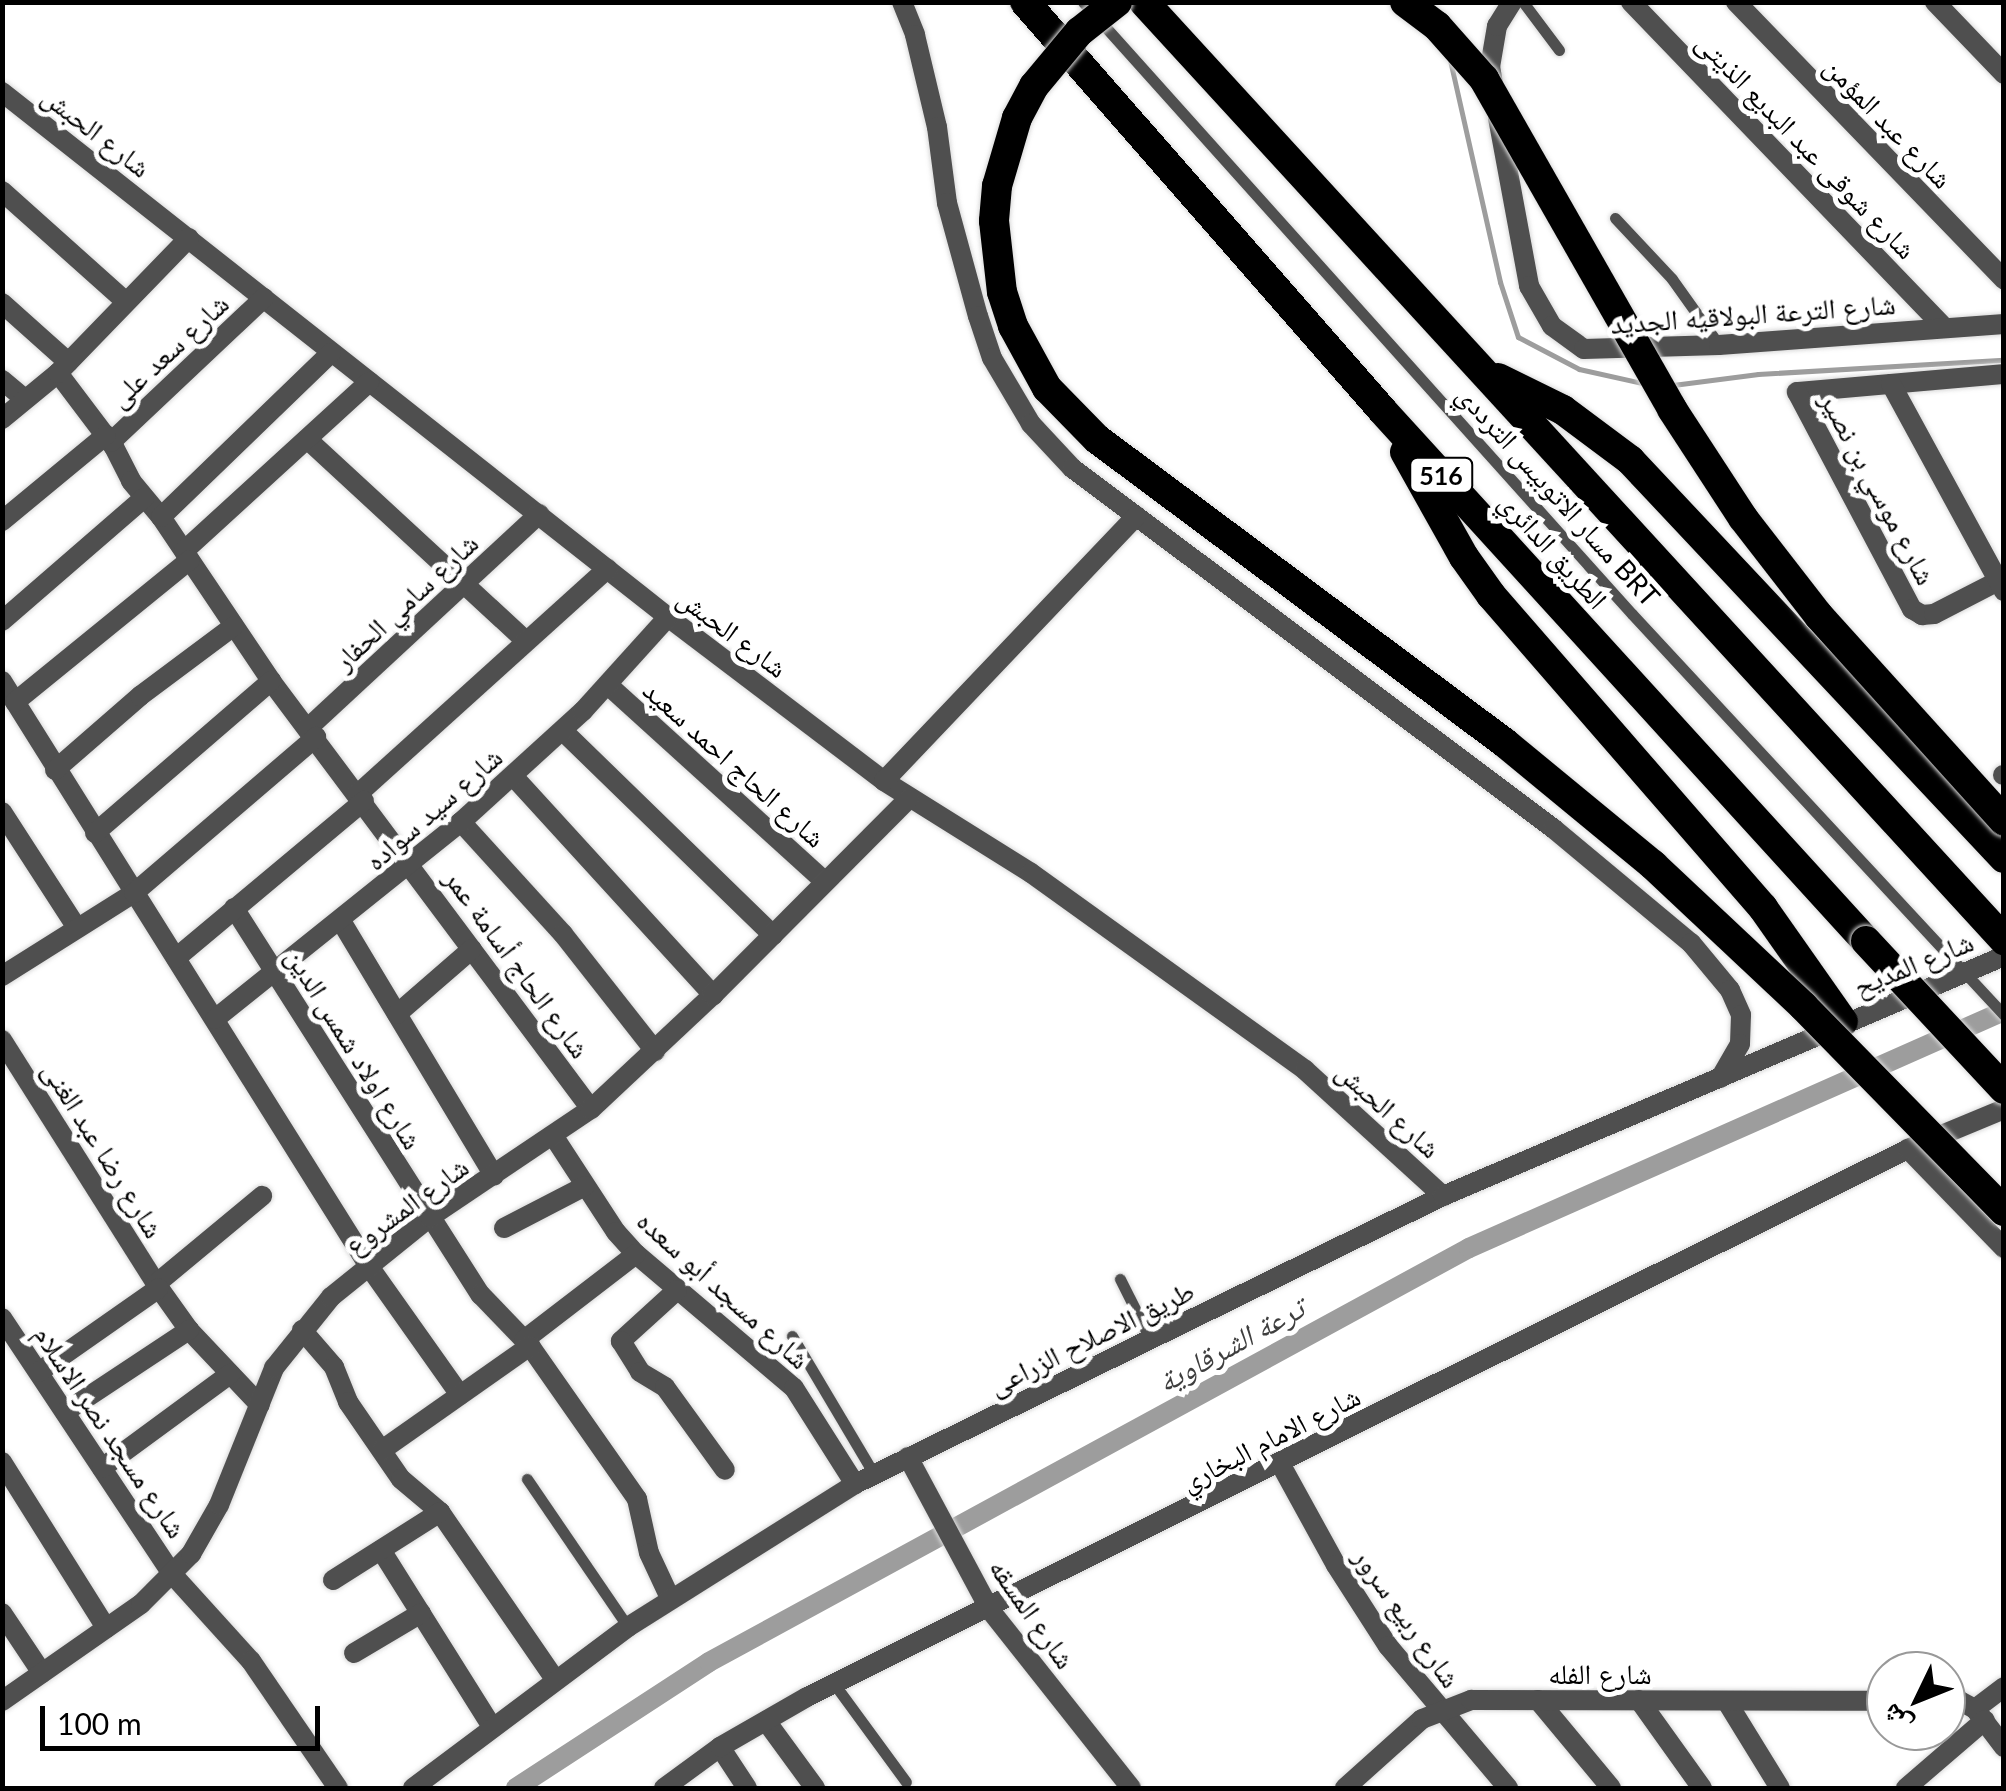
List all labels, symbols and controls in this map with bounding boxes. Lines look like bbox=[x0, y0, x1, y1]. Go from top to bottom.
street label: شارع شوقى عبد البديع الذيتى bbox=[1690, 25, 1924, 265]
street label: شارع عبد المؤمن bbox=[1818, 49, 1960, 195]
street label: شارع الحبش bbox=[36, 78, 158, 184]
street label: شارع سعد على bbox=[101, 286, 235, 414]
street label: شارع الترعة البولاقيه الجديد bbox=[1609, 286, 1897, 340]
street label: مسار الاتوبيس الترددي BRT bbox=[1451, 377, 1667, 613]
street label: شارع موسي بن نصير bbox=[1814, 386, 1944, 590]
road number: 516 bbox=[1408, 455, 1474, 495]
street label: الطريق الدائري bbox=[1493, 485, 1615, 615]
street label: شارع سامي الحفار bbox=[326, 526, 484, 676]
street label: شارع الحبش bbox=[672, 580, 794, 684]
street label: شارع الحاج احمد سعيد bbox=[637, 672, 833, 854]
street label: شارع سيد سواده bbox=[358, 739, 508, 877]
street label: شارع الحاج أسامة عمر bbox=[438, 862, 598, 1064]
street label: شارع المديح bbox=[1848, 924, 1978, 1002]
street label: شارع اولاد شمس الدين bbox=[280, 941, 430, 1155]
street label: شارع الحبش bbox=[1330, 1054, 1448, 1164]
street label: شارع رضا عبد الغنى bbox=[36, 1055, 172, 1243]
street label: شارع المشروع bbox=[338, 1149, 474, 1261]
street label: شارع مسجد أبو سعده bbox=[631, 1203, 817, 1375]
street label: طريق الاصلاح الزراعى bbox=[983, 1273, 1199, 1401]
water label: ترعة الشرقاوية bbox=[1151, 1289, 1309, 1399]
street label: شارع مسجد نصر الاسلام bbox=[27, 1318, 195, 1544]
street label: شارع الامام البخاري bbox=[1175, 1378, 1365, 1498]
street label: شارع ربيع سرور bbox=[1347, 1541, 1469, 1693]
street label: شارع المسقه bbox=[983, 1552, 1083, 1674]
north arrow bbox=[1866, 1651, 1966, 1751]
street label: شارع الفله bbox=[1548, 1656, 1652, 1690]
scale bar bbox=[45, 1686, 325, 1748]
text: ش bbox=[1873, 1698, 1918, 1743]
text: 100 m bbox=[57, 1705, 142, 1741]

